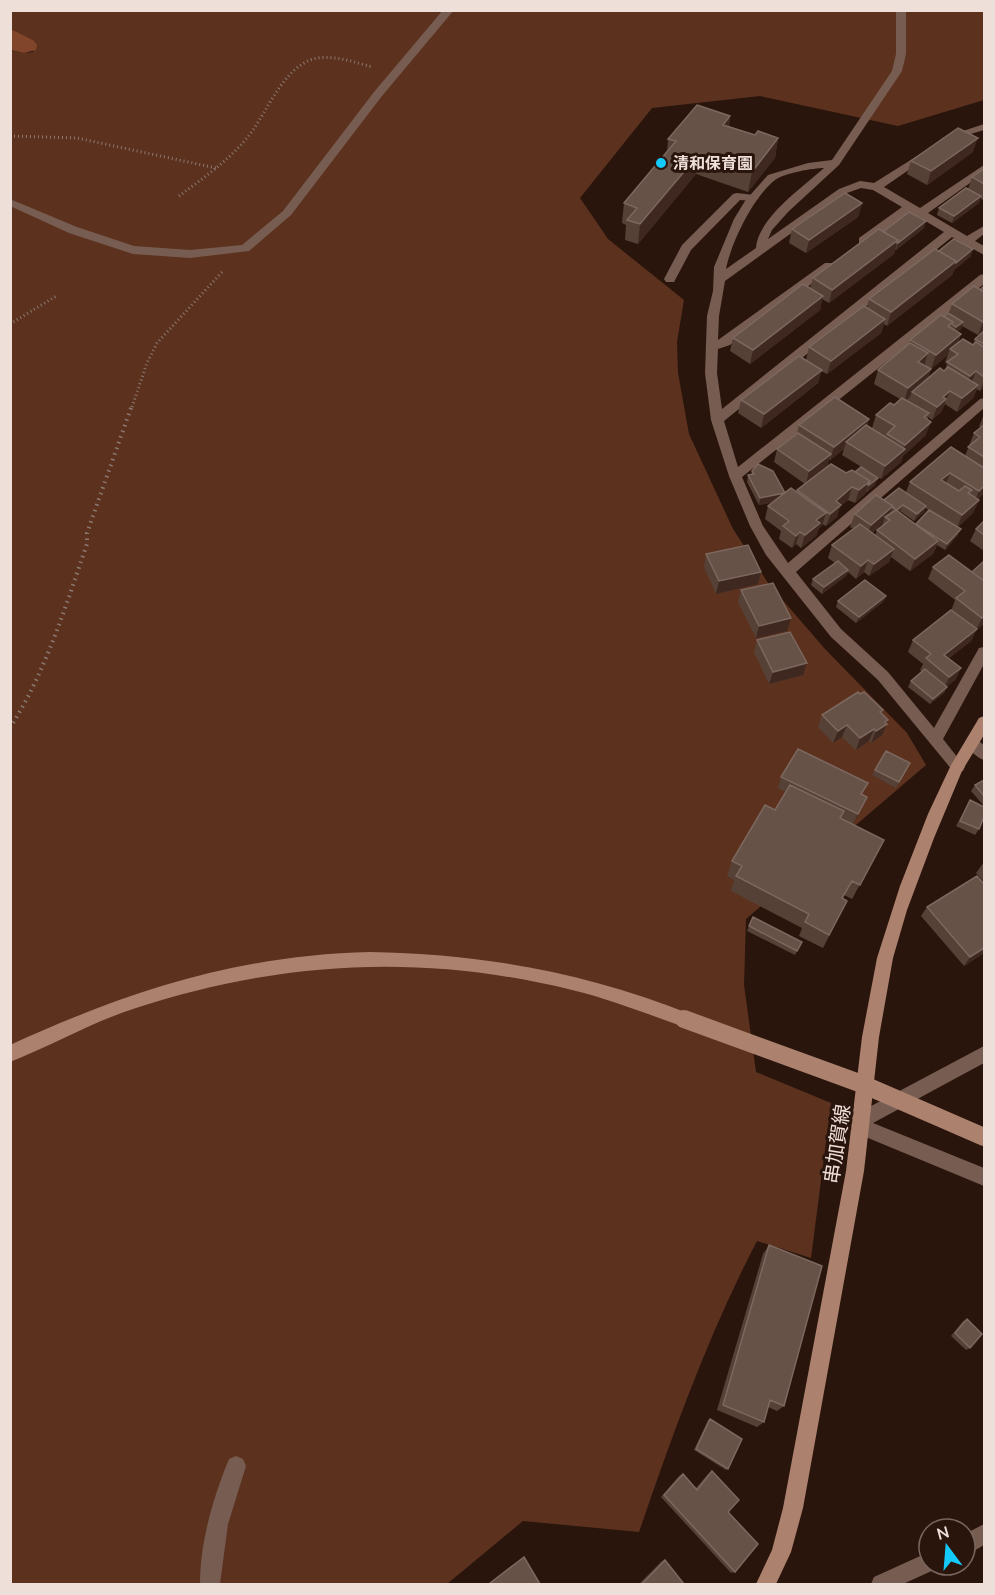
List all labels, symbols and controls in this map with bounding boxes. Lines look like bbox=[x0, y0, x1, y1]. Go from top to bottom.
place label: 清和保育園 bbox=[673, 153, 753, 175]
marker: 清和保育園 bbox=[654, 156, 668, 170]
street label: 串加賀線 bbox=[818, 1102, 857, 1186]
north arrow bbox=[917, 1517, 977, 1577]
text: N bbox=[934, 1521, 952, 1546]

